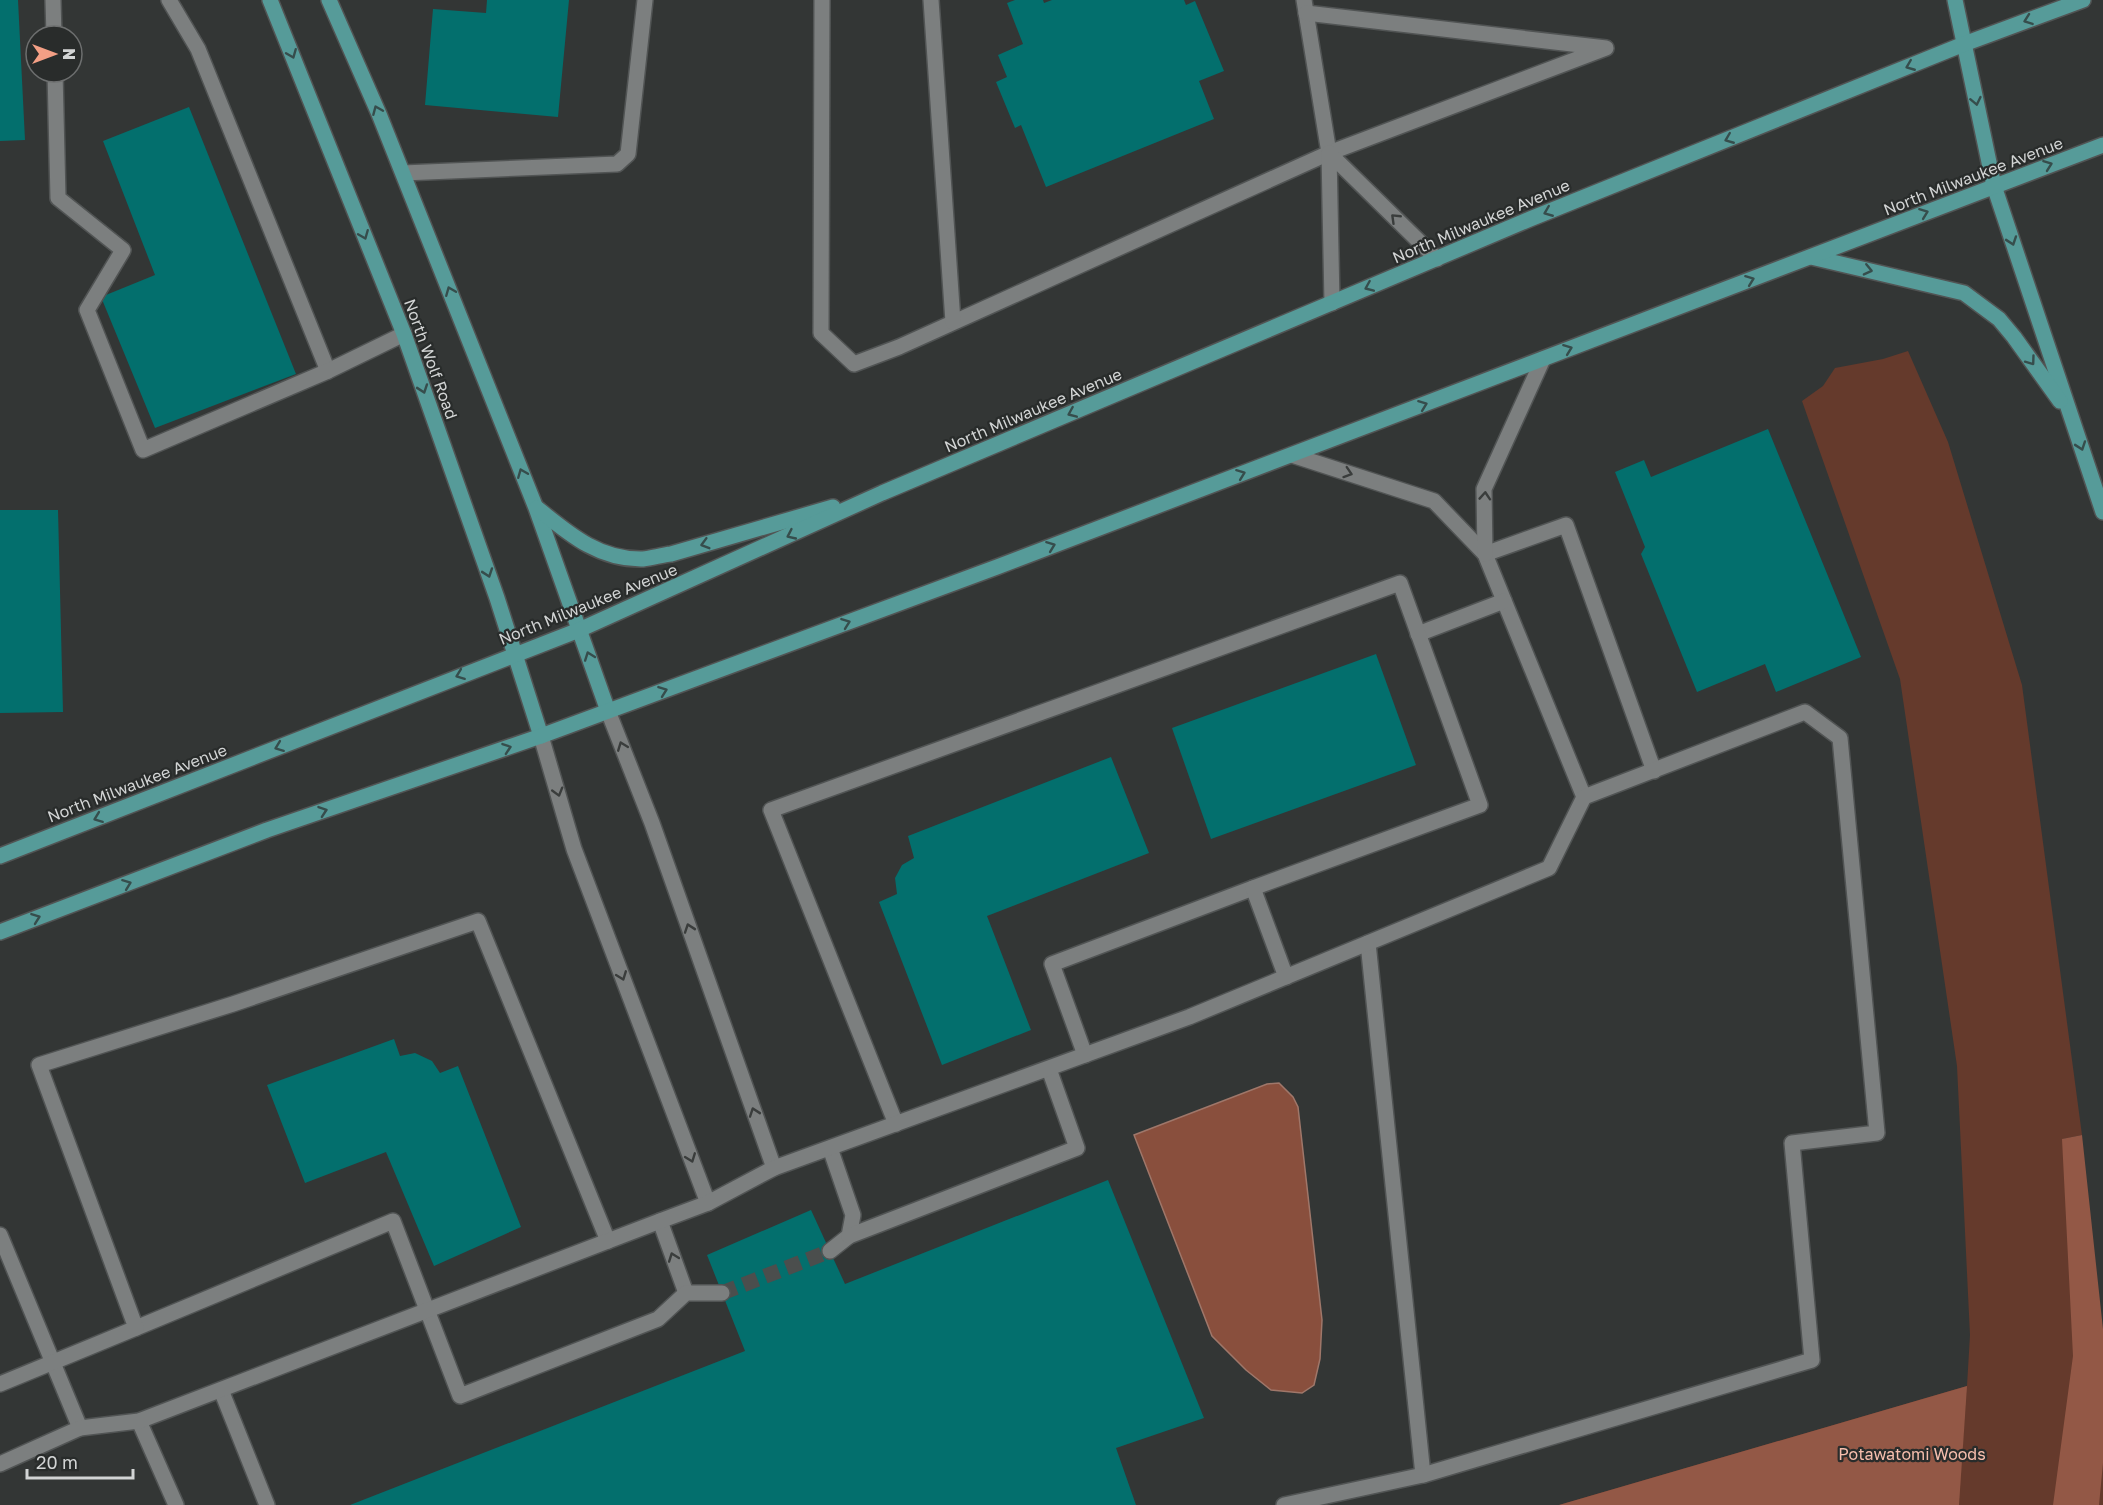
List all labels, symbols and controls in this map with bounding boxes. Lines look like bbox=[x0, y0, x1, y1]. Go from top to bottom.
one-way arrow bbox=[2023, 13, 2034, 26]
north arrow bbox=[24, 24, 84, 84]
text: N bbox=[59, 48, 79, 60]
one-way arrow bbox=[285, 48, 297, 59]
one-way arrow bbox=[1905, 59, 1916, 71]
one-way arrow bbox=[1969, 96, 1982, 106]
one-way arrow bbox=[372, 106, 384, 117]
one-way arrow bbox=[1724, 132, 1735, 144]
street label: North Milwaukee Avenue bbox=[1880, 132, 2066, 220]
one-way arrow bbox=[2043, 160, 2053, 173]
street label: North Milwaukee Avenue bbox=[1389, 175, 1573, 267]
one-way arrow bbox=[1544, 204, 1554, 217]
one-way arrow bbox=[1918, 208, 1929, 220]
one-way arrow bbox=[1392, 214, 1403, 225]
one-way arrow bbox=[357, 229, 369, 240]
one-way arrow bbox=[2005, 235, 2018, 246]
one-way arrow bbox=[1863, 263, 1873, 276]
one-way arrow bbox=[1744, 275, 1755, 287]
one-way arrow bbox=[1364, 280, 1375, 292]
one-way arrow bbox=[445, 287, 457, 298]
street label: North Wolf Road bbox=[400, 296, 462, 422]
one-way arrow bbox=[1562, 344, 1573, 357]
one-way arrow bbox=[2024, 354, 2035, 365]
street label: North Milwaukee Avenue bbox=[941, 364, 1125, 456]
one-way arrow bbox=[416, 384, 429, 394]
one-way arrow bbox=[1417, 400, 1428, 412]
one-way arrow bbox=[1067, 406, 1078, 418]
one-way arrow bbox=[2074, 440, 2086, 451]
one-way arrow bbox=[1342, 465, 1353, 478]
one-way arrow bbox=[517, 468, 529, 479]
one-way arrow bbox=[1234, 469, 1245, 481]
one-way arrow bbox=[1478, 491, 1491, 501]
one-way arrow bbox=[786, 528, 797, 540]
one-way arrow bbox=[700, 537, 711, 549]
one-way arrow bbox=[1045, 541, 1056, 553]
street label: North Milwaukee Avenue bbox=[496, 559, 680, 649]
one-way arrow bbox=[481, 567, 494, 578]
one-way arrow bbox=[840, 618, 851, 630]
one-way arrow bbox=[583, 651, 596, 662]
one-way arrow bbox=[456, 668, 467, 680]
one-way arrow bbox=[657, 685, 668, 698]
street label: North Milwaukee Avenue bbox=[44, 739, 230, 827]
one-way arrow bbox=[274, 739, 285, 752]
one-way arrow bbox=[616, 741, 629, 751]
one-way arrow bbox=[501, 742, 512, 755]
one-way arrow bbox=[551, 786, 563, 797]
one-way arrow bbox=[317, 806, 328, 818]
one-way arrow bbox=[93, 811, 104, 823]
one-way arrow bbox=[120, 879, 131, 891]
one-way arrow bbox=[30, 913, 41, 926]
one-way arrow bbox=[684, 924, 697, 934]
one-way arrow bbox=[615, 969, 627, 980]
one-way arrow bbox=[749, 1107, 762, 1118]
one-way arrow bbox=[684, 1152, 696, 1163]
one-way arrow bbox=[668, 1252, 681, 1263]
scale bar bbox=[27, 1442, 134, 1480]
park label: Potawatomi Woods bbox=[1838, 1444, 1986, 1464]
text: 20 m bbox=[36, 1451, 78, 1473]

